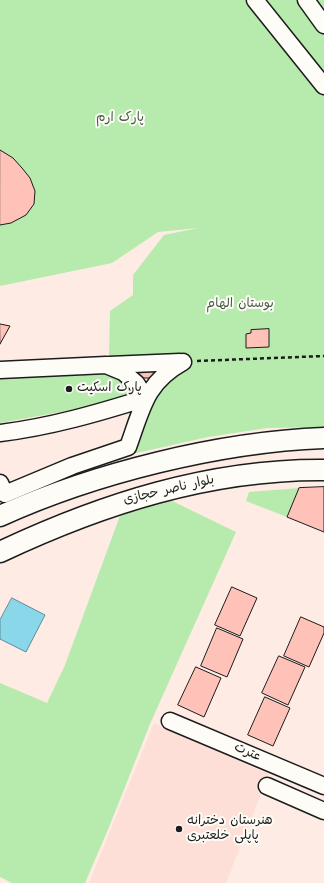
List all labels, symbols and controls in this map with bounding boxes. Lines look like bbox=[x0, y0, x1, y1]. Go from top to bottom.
park label: پارک ارم bbox=[96, 111, 144, 127]
park label: بوستان الهام bbox=[206, 297, 274, 313]
place label: پارک اسکیت bbox=[77, 381, 142, 397]
marker: پارک اسکیت bbox=[64, 384, 74, 394]
street label: بلوار ناصر حجازی bbox=[122, 473, 216, 509]
street label: عترت bbox=[231, 740, 263, 766]
place label: هنرستان دخترانه پاپلی خلعتبری bbox=[187, 814, 273, 845]
marker: هنرستان دخترانه پاپلی خلعتبری bbox=[174, 824, 184, 834]

